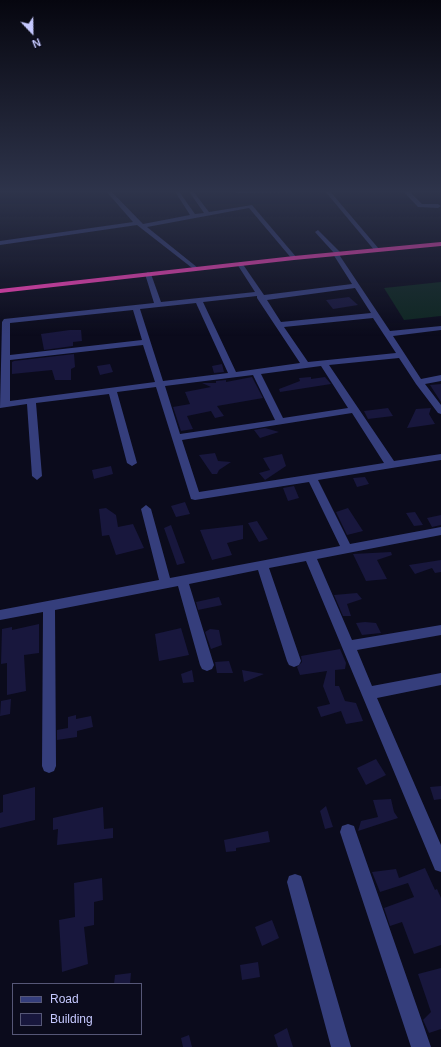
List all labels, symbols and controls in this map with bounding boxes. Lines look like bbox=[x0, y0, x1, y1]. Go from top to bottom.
north arrow bbox=[12, 12, 52, 52]
text: N bbox=[31, 36, 42, 50]
legend bbox=[12, 983, 142, 1035]
text: Road bbox=[50, 992, 79, 1006]
text: Building bbox=[50, 1012, 93, 1026]

